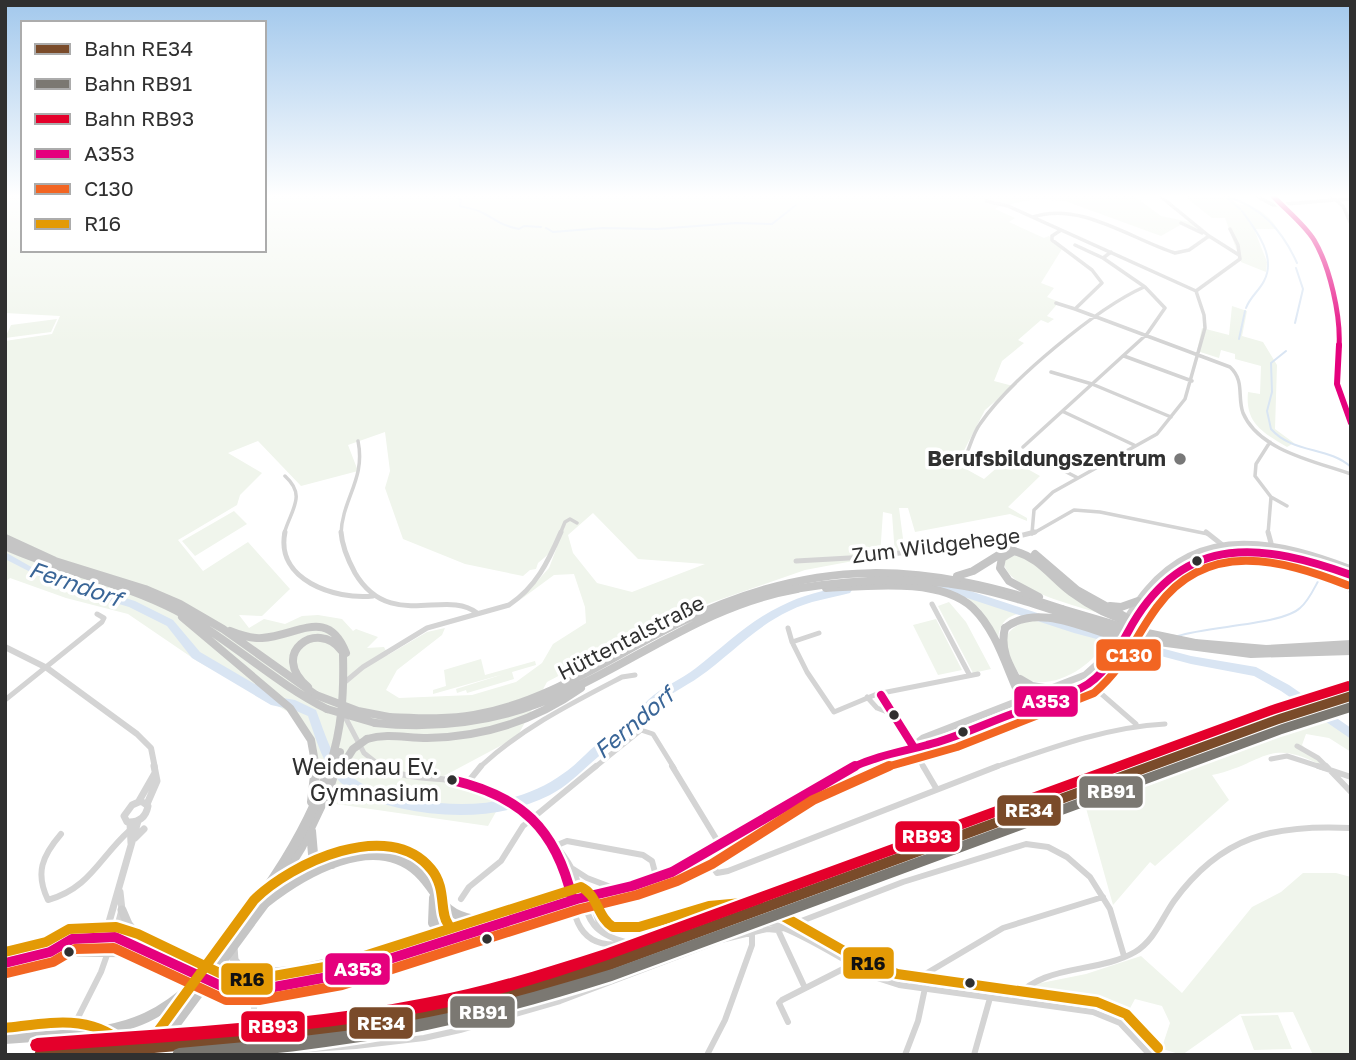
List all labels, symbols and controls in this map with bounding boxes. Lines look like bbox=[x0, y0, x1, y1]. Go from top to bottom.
legend bbox=[21, 21, 266, 252]
text: Bahn RE34 bbox=[84, 35, 193, 61]
text: Bahn RB91 bbox=[84, 70, 192, 96]
text: Bahn RB93 bbox=[84, 105, 194, 131]
text: A353 bbox=[84, 140, 135, 166]
text: C130 bbox=[84, 175, 134, 201]
text: R16 bbox=[84, 210, 121, 236]
place label: Berufsbildungszentrum bbox=[927, 445, 1166, 471]
marker: Berufsbildungszentrum bbox=[1172, 451, 1188, 467]
street label: Zum Wildgehege bbox=[850, 522, 1021, 568]
water label: Ferndorf bbox=[26, 554, 129, 613]
unlabelled marker bbox=[1190, 554, 1204, 568]
street label: Hüttentalstraße bbox=[553, 589, 708, 685]
line badge: C130 bbox=[1095, 638, 1162, 672]
text: C130 bbox=[1105, 643, 1153, 666]
water label: Ferndorf bbox=[588, 678, 682, 764]
line badge: A353 bbox=[1013, 685, 1079, 718]
text: A353 bbox=[1022, 689, 1070, 712]
unlabelled marker bbox=[887, 708, 901, 722]
unlabelled marker bbox=[956, 725, 970, 739]
place label: Weidenau Ev. Gymnasium bbox=[292, 752, 439, 806]
marker: Weidenau Ev. Gymnasium bbox=[445, 773, 459, 787]
line badge: RB91 bbox=[1078, 775, 1144, 809]
text: RB91 bbox=[1087, 779, 1135, 802]
line badge: RE34 bbox=[996, 794, 1062, 827]
text: RE34 bbox=[1005, 798, 1053, 821]
line badge: RB93 bbox=[894, 820, 961, 853]
text: RB93 bbox=[902, 824, 952, 847]
unlabelled marker bbox=[480, 932, 494, 946]
unlabelled marker bbox=[62, 945, 76, 959]
line badge: R16 bbox=[842, 946, 895, 980]
text: R16 bbox=[850, 951, 886, 974]
line badge: A353 bbox=[324, 952, 391, 986]
text: A353 bbox=[334, 957, 382, 980]
line badge: R16 bbox=[220, 962, 274, 996]
text: R16 bbox=[229, 967, 265, 990]
unlabelled marker bbox=[963, 976, 977, 990]
line badge: RB91 bbox=[449, 995, 516, 1029]
text: RB91 bbox=[459, 1000, 507, 1023]
line badge: RE34 bbox=[348, 1006, 414, 1040]
line badge: RB93 bbox=[240, 1010, 306, 1043]
text: RE34 bbox=[357, 1011, 405, 1034]
text: RB93 bbox=[248, 1014, 298, 1037]

